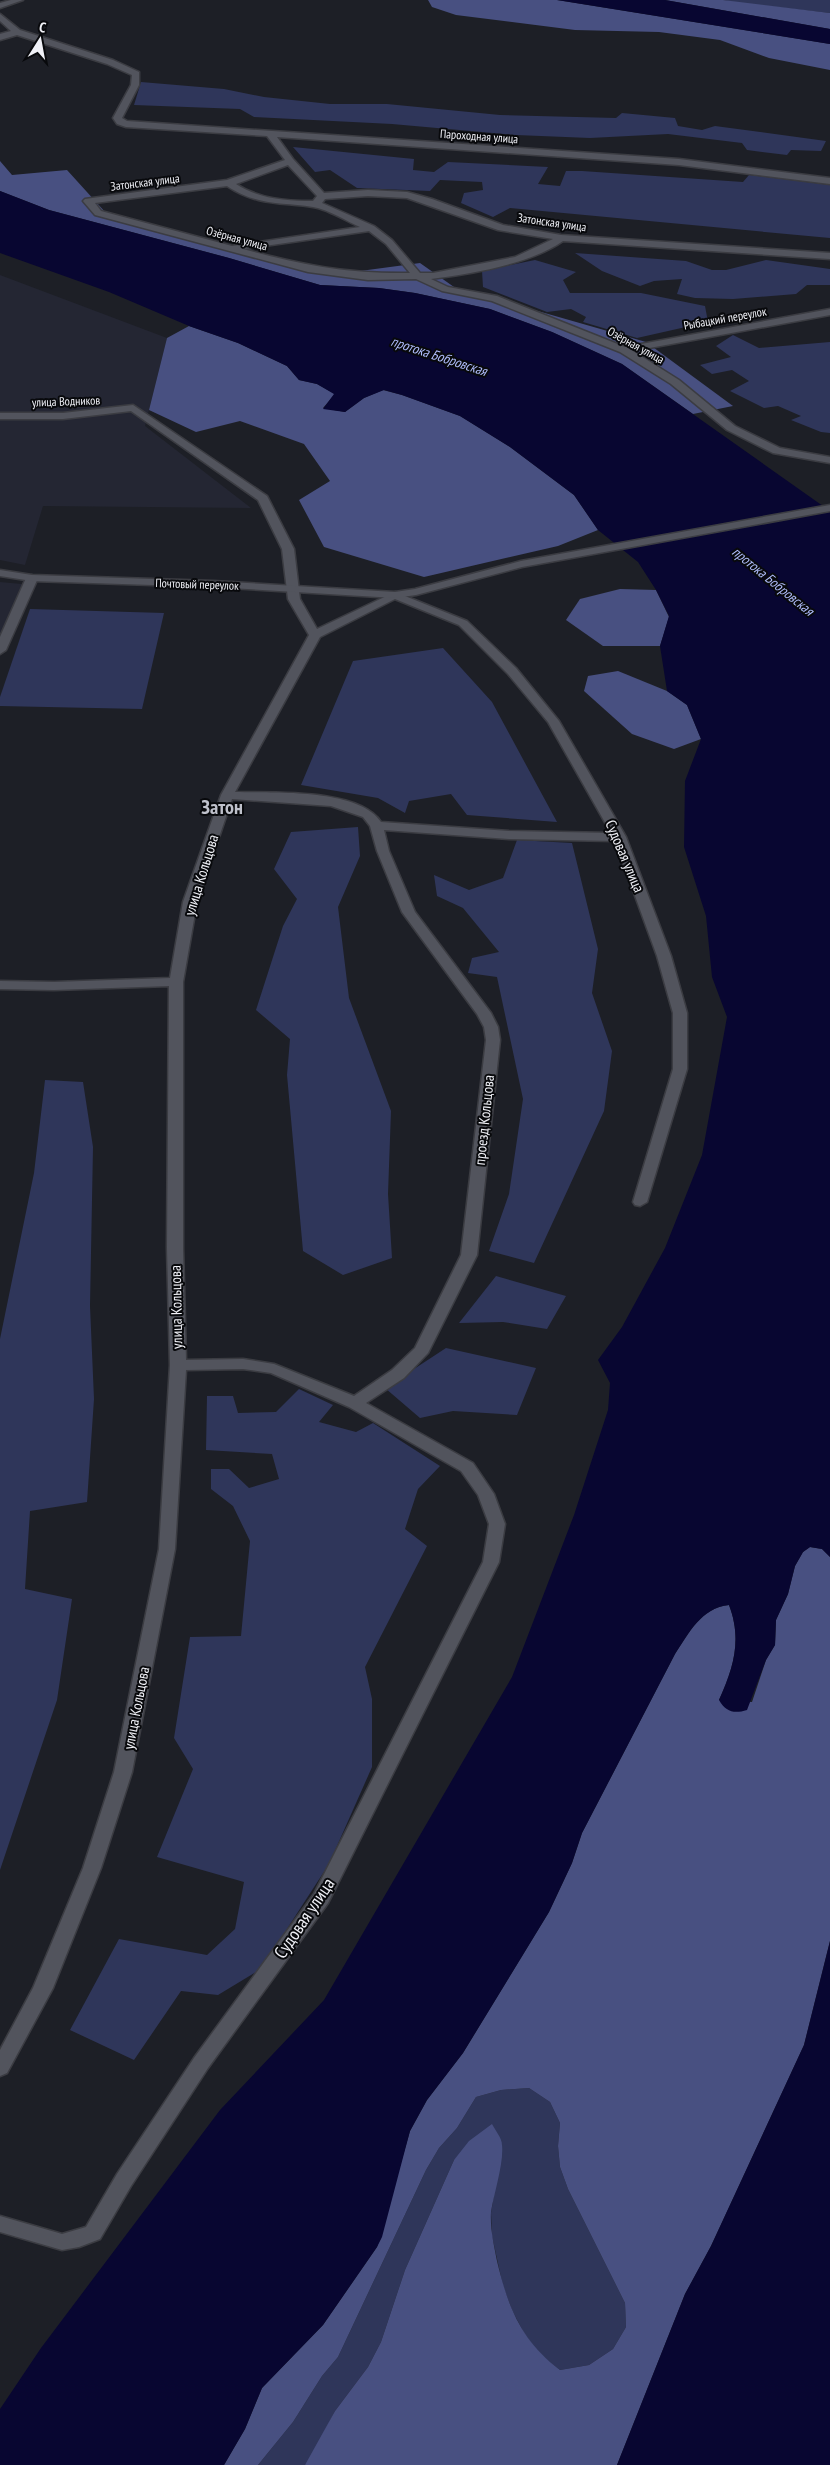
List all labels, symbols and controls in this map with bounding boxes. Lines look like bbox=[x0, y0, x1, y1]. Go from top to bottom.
north arrow bbox=[15, 15, 65, 65]
text: С bbox=[38, 18, 48, 37]
street label: Пароходная улица bbox=[439, 126, 519, 146]
street label: Затонская улица bbox=[110, 170, 181, 194]
street label: Затонская улица bbox=[517, 210, 588, 234]
street label: Озёрная улица bbox=[205, 223, 269, 253]
street label: Рыбацкий переулок bbox=[682, 303, 768, 333]
street label: Озёрная улица bbox=[605, 323, 667, 367]
water label: протока Бобровская bbox=[389, 332, 491, 380]
street label: улица Водников bbox=[32, 392, 101, 410]
water label: протока Бобровская bbox=[729, 543, 819, 620]
street label: Почтовый переулок bbox=[155, 575, 239, 593]
district label: Затон bbox=[201, 794, 243, 820]
street label: Судовая улица bbox=[601, 817, 649, 895]
street label: улица Кольцова bbox=[180, 832, 222, 918]
street label: проезд Кольцова bbox=[470, 1074, 498, 1166]
street label: улица Кольцова bbox=[166, 1265, 186, 1349]
street label: улица Кольцова bbox=[119, 1665, 153, 1751]
street label: Судовая улица bbox=[269, 1873, 339, 1963]

